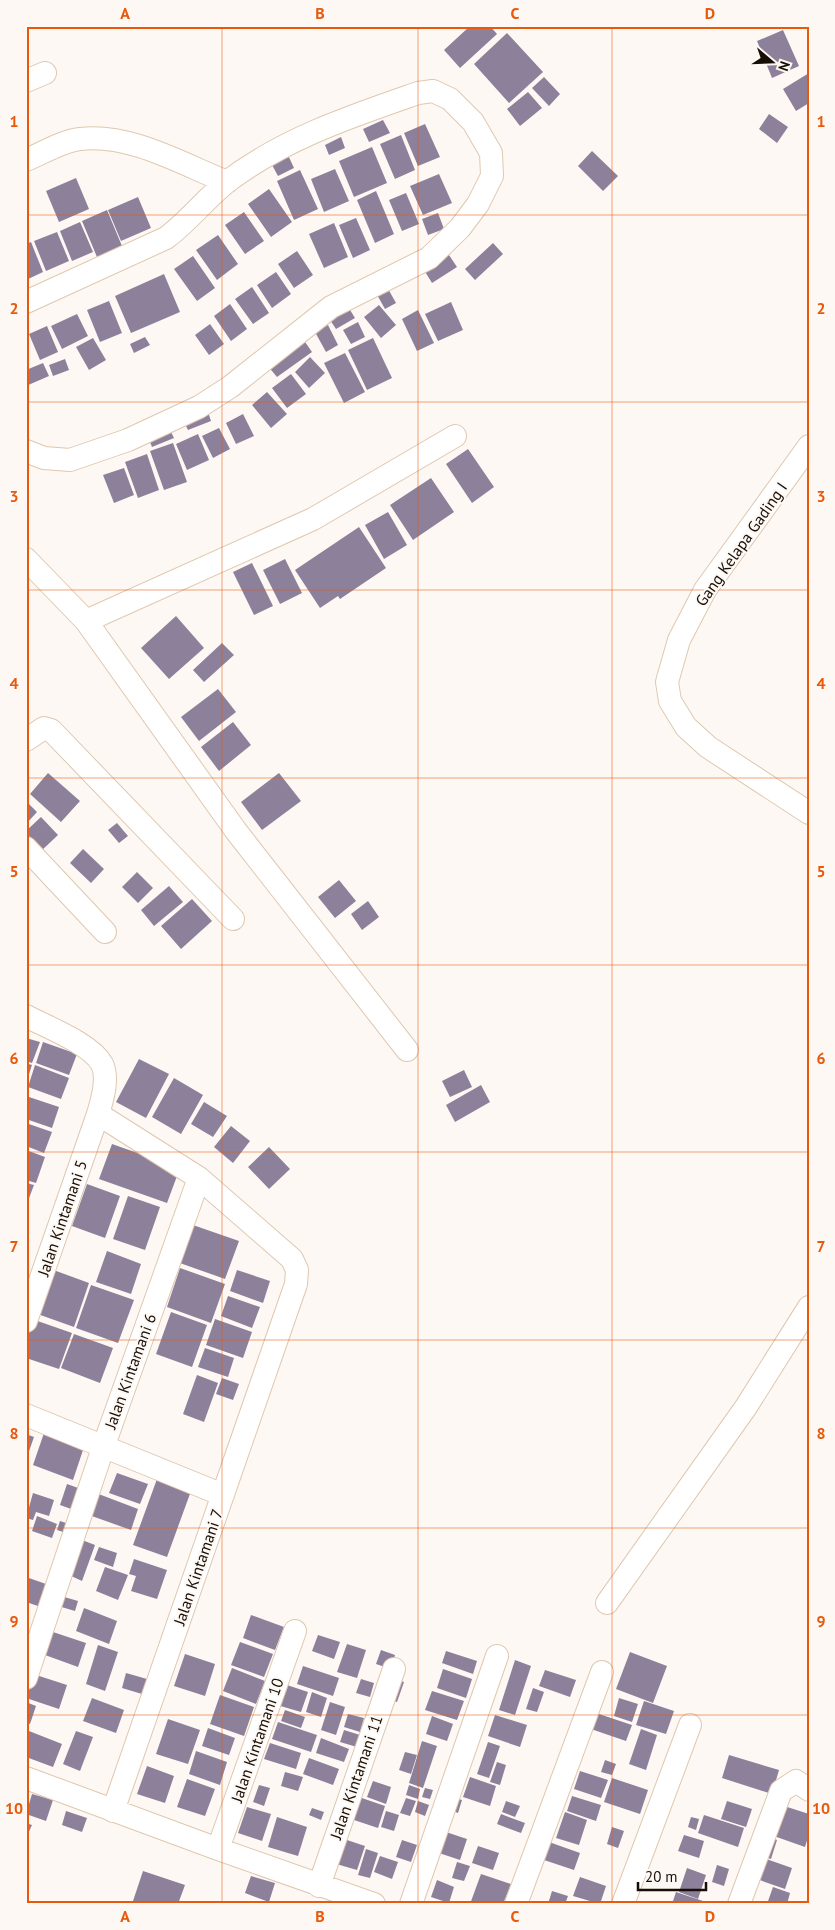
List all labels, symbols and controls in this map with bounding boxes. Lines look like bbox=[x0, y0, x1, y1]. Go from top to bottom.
text: A bbox=[120, 3, 130, 23]
text: B bbox=[315, 3, 325, 23]
text: C bbox=[511, 3, 520, 23]
text: D bbox=[705, 3, 715, 23]
north arrow bbox=[748, 38, 798, 88]
text: N bbox=[774, 59, 794, 74]
text: 1 bbox=[9, 111, 19, 131]
text: 1 bbox=[816, 111, 826, 131]
text: 2 bbox=[9, 298, 19, 318]
text: 2 bbox=[816, 298, 826, 318]
street label: Gang Kelapa Gading I bbox=[691, 478, 791, 610]
text: 3 bbox=[9, 486, 19, 506]
text: 3 bbox=[816, 486, 826, 506]
text: 4 bbox=[9, 673, 19, 693]
text: 4 bbox=[816, 673, 826, 693]
text: 5 bbox=[9, 861, 19, 881]
text: 5 bbox=[816, 861, 826, 881]
text: 6 bbox=[9, 1048, 19, 1068]
text: 6 bbox=[816, 1048, 826, 1068]
street label: Jalan Kintamani 5 bbox=[32, 1157, 91, 1280]
text: 7 bbox=[9, 1236, 19, 1256]
text: 7 bbox=[816, 1236, 826, 1256]
street label: Jalan Kintamani 6 bbox=[100, 1311, 160, 1432]
text: 8 bbox=[9, 1423, 19, 1443]
text: 8 bbox=[816, 1423, 826, 1443]
street label: Jalan Kintamani 7 bbox=[168, 1506, 227, 1629]
text: 9 bbox=[9, 1611, 19, 1631]
text: 9 bbox=[816, 1611, 826, 1631]
street label: Jalan Kintamani 10 bbox=[226, 1675, 288, 1806]
street label: Jalan Kintamani 11 bbox=[325, 1712, 387, 1843]
text: 10 bbox=[5, 1798, 23, 1818]
text: 10 bbox=[812, 1798, 830, 1818]
scale bar bbox=[638, 1860, 705, 1892]
text: 20 m bbox=[645, 1867, 678, 1886]
text: A bbox=[120, 1906, 130, 1926]
text: B bbox=[315, 1906, 325, 1926]
text: C bbox=[511, 1906, 520, 1926]
text: D bbox=[705, 1906, 715, 1926]

